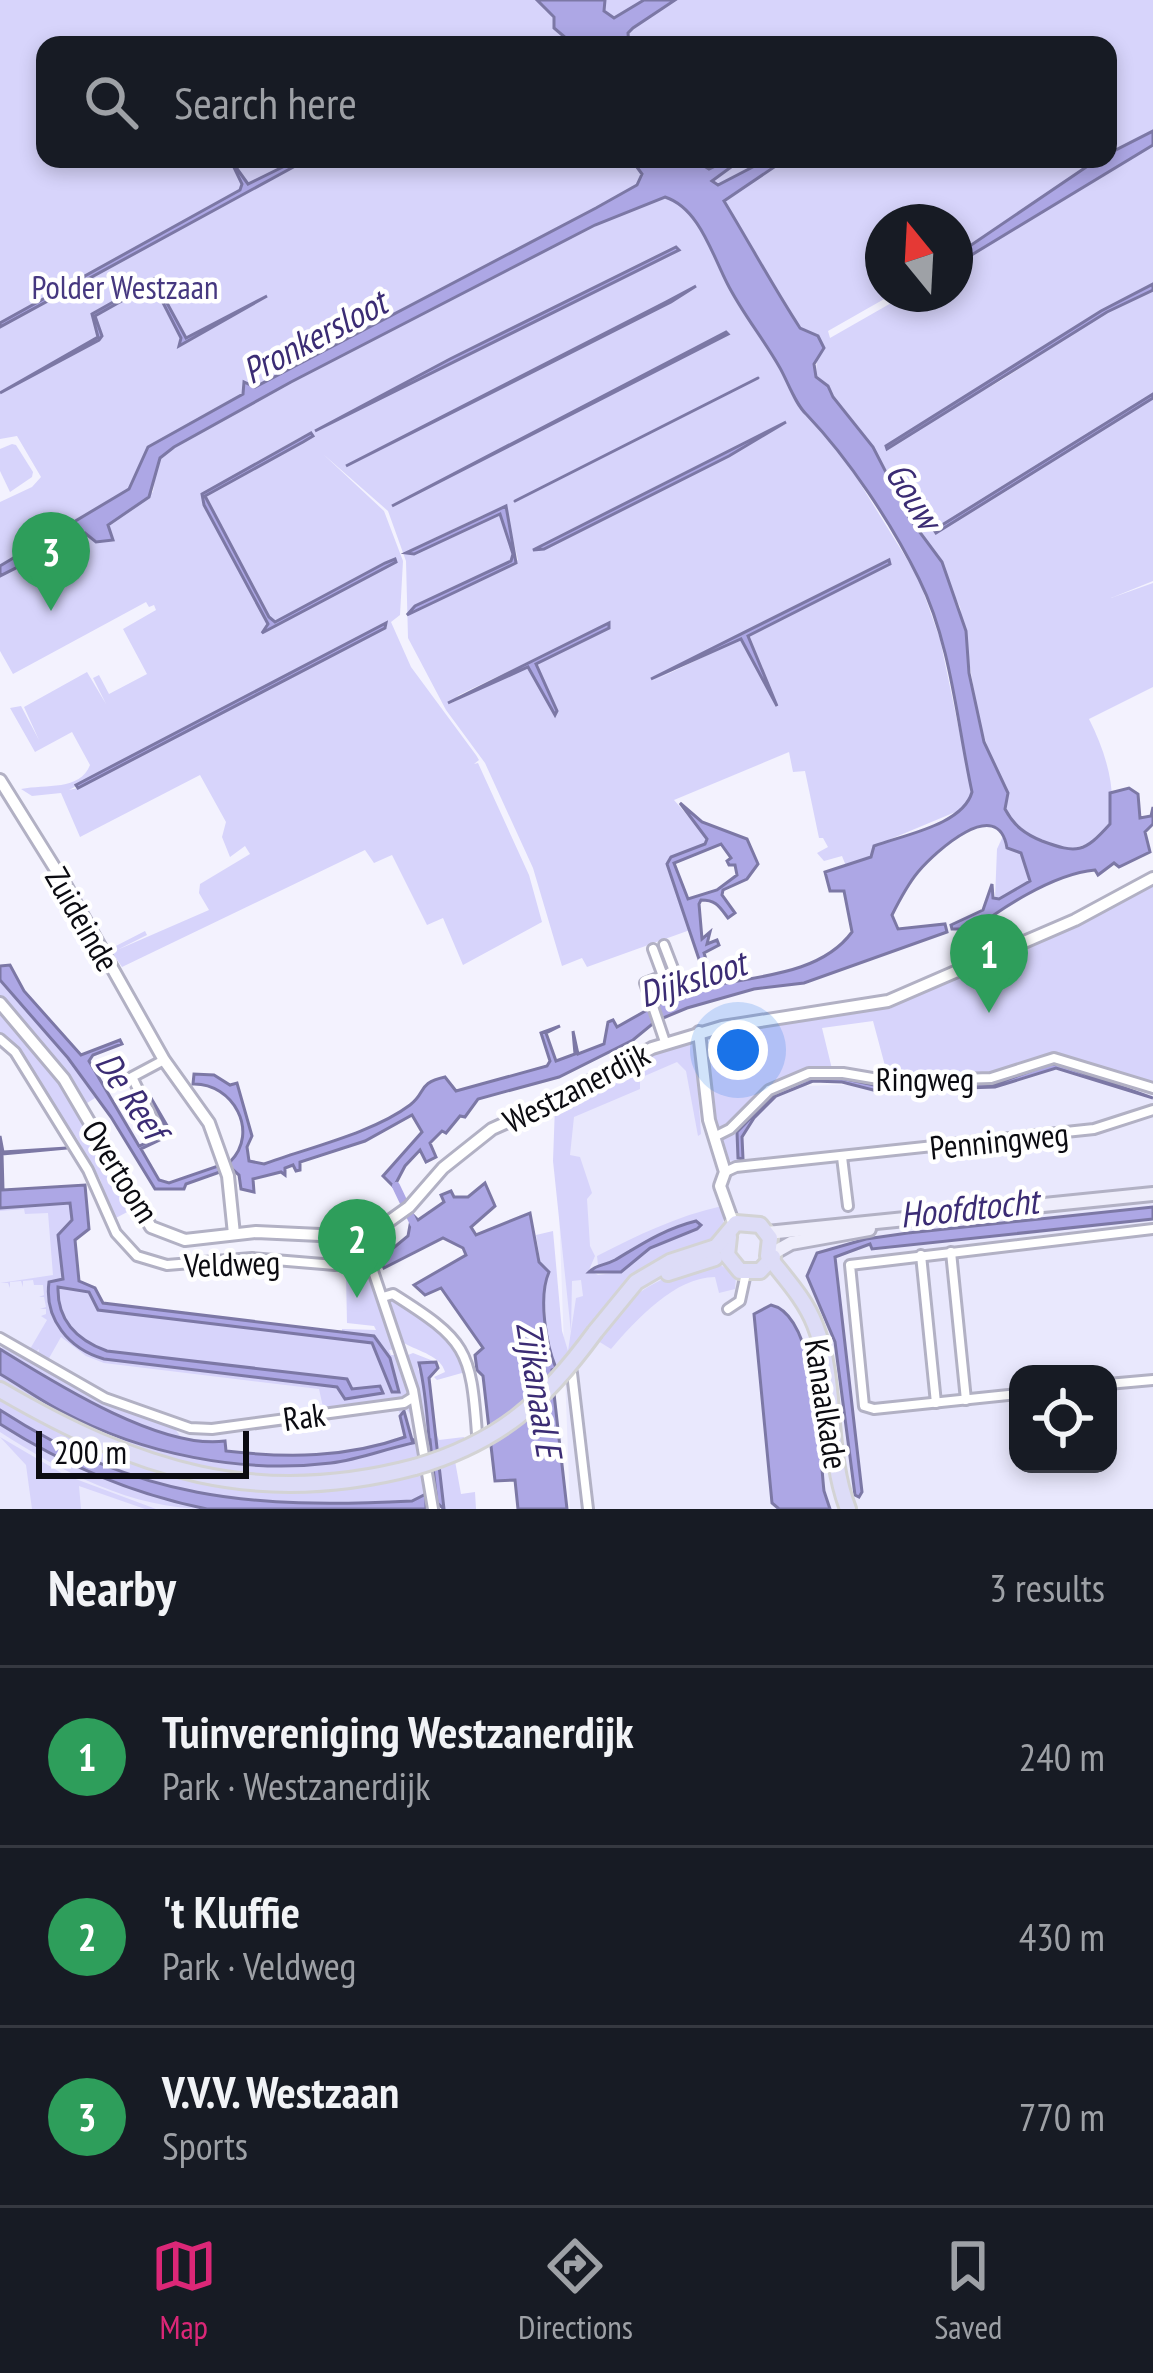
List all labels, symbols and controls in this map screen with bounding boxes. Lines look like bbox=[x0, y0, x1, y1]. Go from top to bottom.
search box bbox=[36, 36, 1117, 168]
icon: search bbox=[78, 69, 144, 135]
text: Search here bbox=[174, 73, 357, 131]
north arrow bbox=[865, 204, 973, 312]
park label: Polder Westzaan bbox=[32, 265, 218, 308]
water label: Pronkersloot bbox=[234, 277, 398, 393]
water label: Gouw bbox=[875, 453, 955, 541]
pin: 3 bbox=[12, 512, 90, 611]
street label: Zuideinde bbox=[36, 859, 130, 979]
pin: 1 bbox=[950, 914, 1028, 1013]
water label: Dijksloot bbox=[632, 937, 755, 1017]
your location bbox=[708, 1020, 768, 1080]
street label: Westzanerdijk bbox=[496, 1032, 657, 1142]
water label: De Reef bbox=[86, 1042, 183, 1154]
street label: Ringweg bbox=[876, 1057, 974, 1100]
street label: Penningweg bbox=[928, 1111, 1070, 1169]
street label: Overtoom bbox=[73, 1112, 169, 1230]
water label: Hoofdtocht bbox=[898, 1176, 1044, 1238]
pin: 2 bbox=[318, 1199, 396, 1298]
street label: Veldweg bbox=[182, 1240, 281, 1286]
water label: Zijkanaal E bbox=[506, 1318, 575, 1464]
street label: Kanaalkade bbox=[795, 1336, 859, 1472]
map controls bbox=[1009, 1365, 1117, 1473]
button: locate bbox=[1009, 1365, 1117, 1473]
street label: Rak bbox=[280, 1392, 328, 1440]
scale bar bbox=[36, 1425, 249, 1478]
text: 200 m bbox=[54, 1430, 127, 1473]
text: Nearby bbox=[48, 1554, 176, 1620]
text: 3 results bbox=[989, 1562, 1105, 1613]
text: Tuinvereniging Westzanerdijk bbox=[162, 1702, 634, 1760]
text: 1 bbox=[78, 1731, 96, 1782]
text: 240 m bbox=[1019, 1731, 1105, 1782]
text: Park · Westzanerdijk bbox=[162, 1760, 430, 1811]
text: 't Kluffie bbox=[162, 1882, 300, 1940]
text: 2 bbox=[78, 1911, 96, 1962]
text: 430 m bbox=[1019, 1911, 1105, 1962]
text: Park · Veldweg bbox=[162, 1940, 356, 1991]
text: V.V.V. Westzaan bbox=[162, 2062, 399, 2120]
text: 3 bbox=[78, 2091, 96, 2142]
text: 770 m bbox=[1019, 2091, 1105, 2142]
text: Sports bbox=[162, 2120, 248, 2171]
tab: Map bbox=[151, 2233, 217, 2348]
tab: Directions bbox=[518, 2233, 633, 2348]
tab: Saved bbox=[934, 2233, 1002, 2348]

